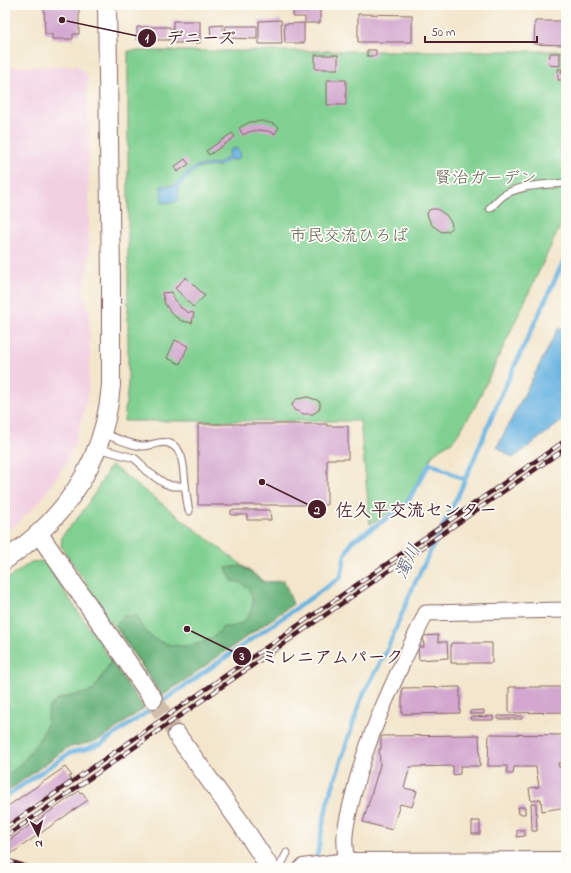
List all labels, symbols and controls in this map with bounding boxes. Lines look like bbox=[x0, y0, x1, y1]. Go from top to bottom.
scale bar bbox=[425, 18, 537, 44]
callout: デニーズ bbox=[137, 23, 245, 53]
text: 50 m bbox=[431, 24, 455, 42]
text: デニーズ bbox=[166, 27, 236, 53]
text: 1 bbox=[145, 30, 149, 48]
park label: 賢治ガーデン bbox=[435, 166, 537, 191]
park label: 市民交流ひろば bbox=[290, 224, 409, 249]
callout: 佐久平交流センター bbox=[307, 494, 505, 524]
text: 佐久平交流センター bbox=[335, 499, 497, 525]
text: 2 bbox=[313, 502, 320, 520]
water label: 濁川 bbox=[389, 540, 429, 584]
callout: ミレニアムパーク bbox=[232, 641, 412, 671]
text: ミレニアムパーク bbox=[261, 646, 403, 672]
text: 3 bbox=[239, 648, 245, 666]
north arrow bbox=[18, 815, 58, 855]
text: N bbox=[34, 836, 43, 852]

